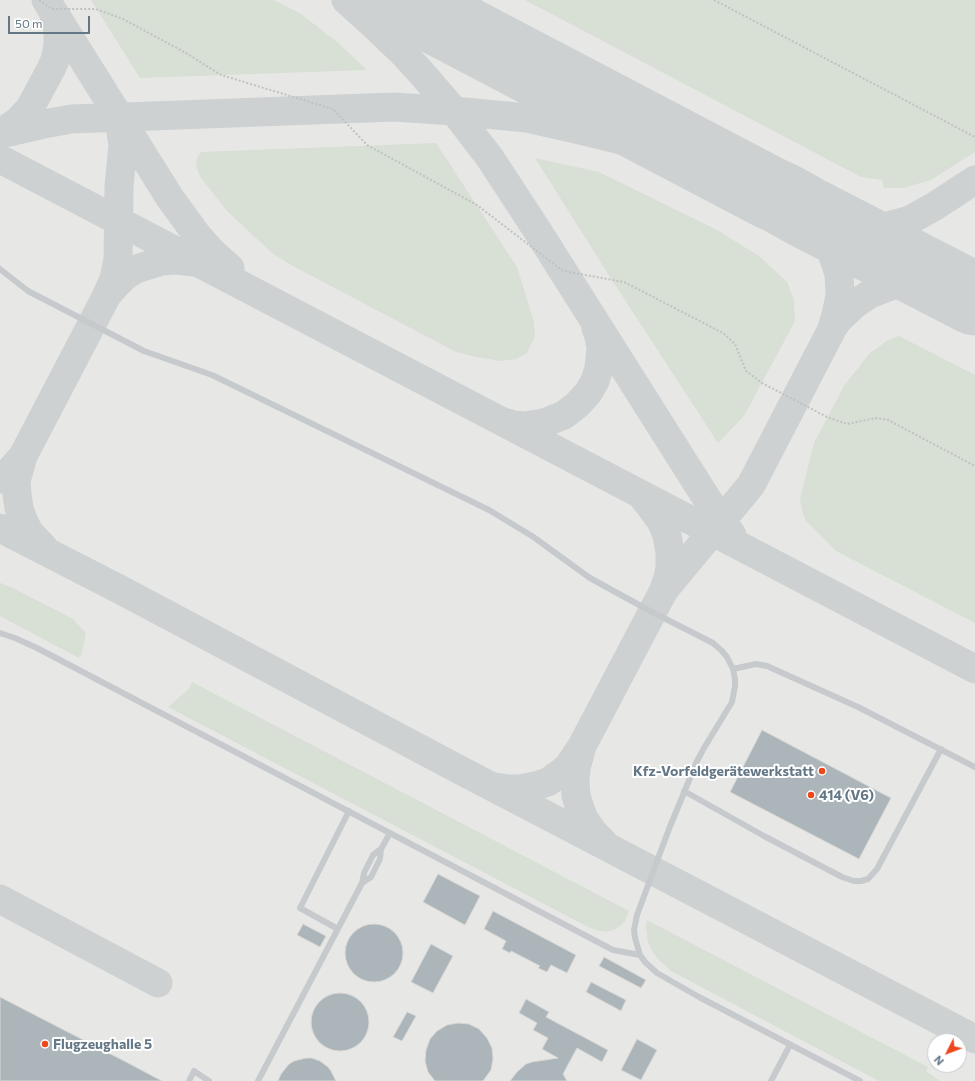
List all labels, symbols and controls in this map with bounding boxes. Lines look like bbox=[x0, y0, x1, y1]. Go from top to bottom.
scale bar bbox=[10, 8, 92, 34]
text: 50 m bbox=[15, 16, 43, 30]
place label: Kfz-Vorfeldgerätewerkstatt bbox=[633, 763, 814, 779]
marker: Kfz-Vorfeldgerätewerkstatt bbox=[817, 766, 827, 776]
place label: 414 (V6) bbox=[819, 787, 874, 803]
marker: 414 (V6) bbox=[806, 790, 816, 800]
north arrow bbox=[927, 1033, 967, 1073]
place label: Flugzeughalle 5 bbox=[53, 1036, 152, 1052]
marker: Flugzeughalle 5 bbox=[40, 1039, 50, 1049]
text: N bbox=[931, 1053, 946, 1068]

